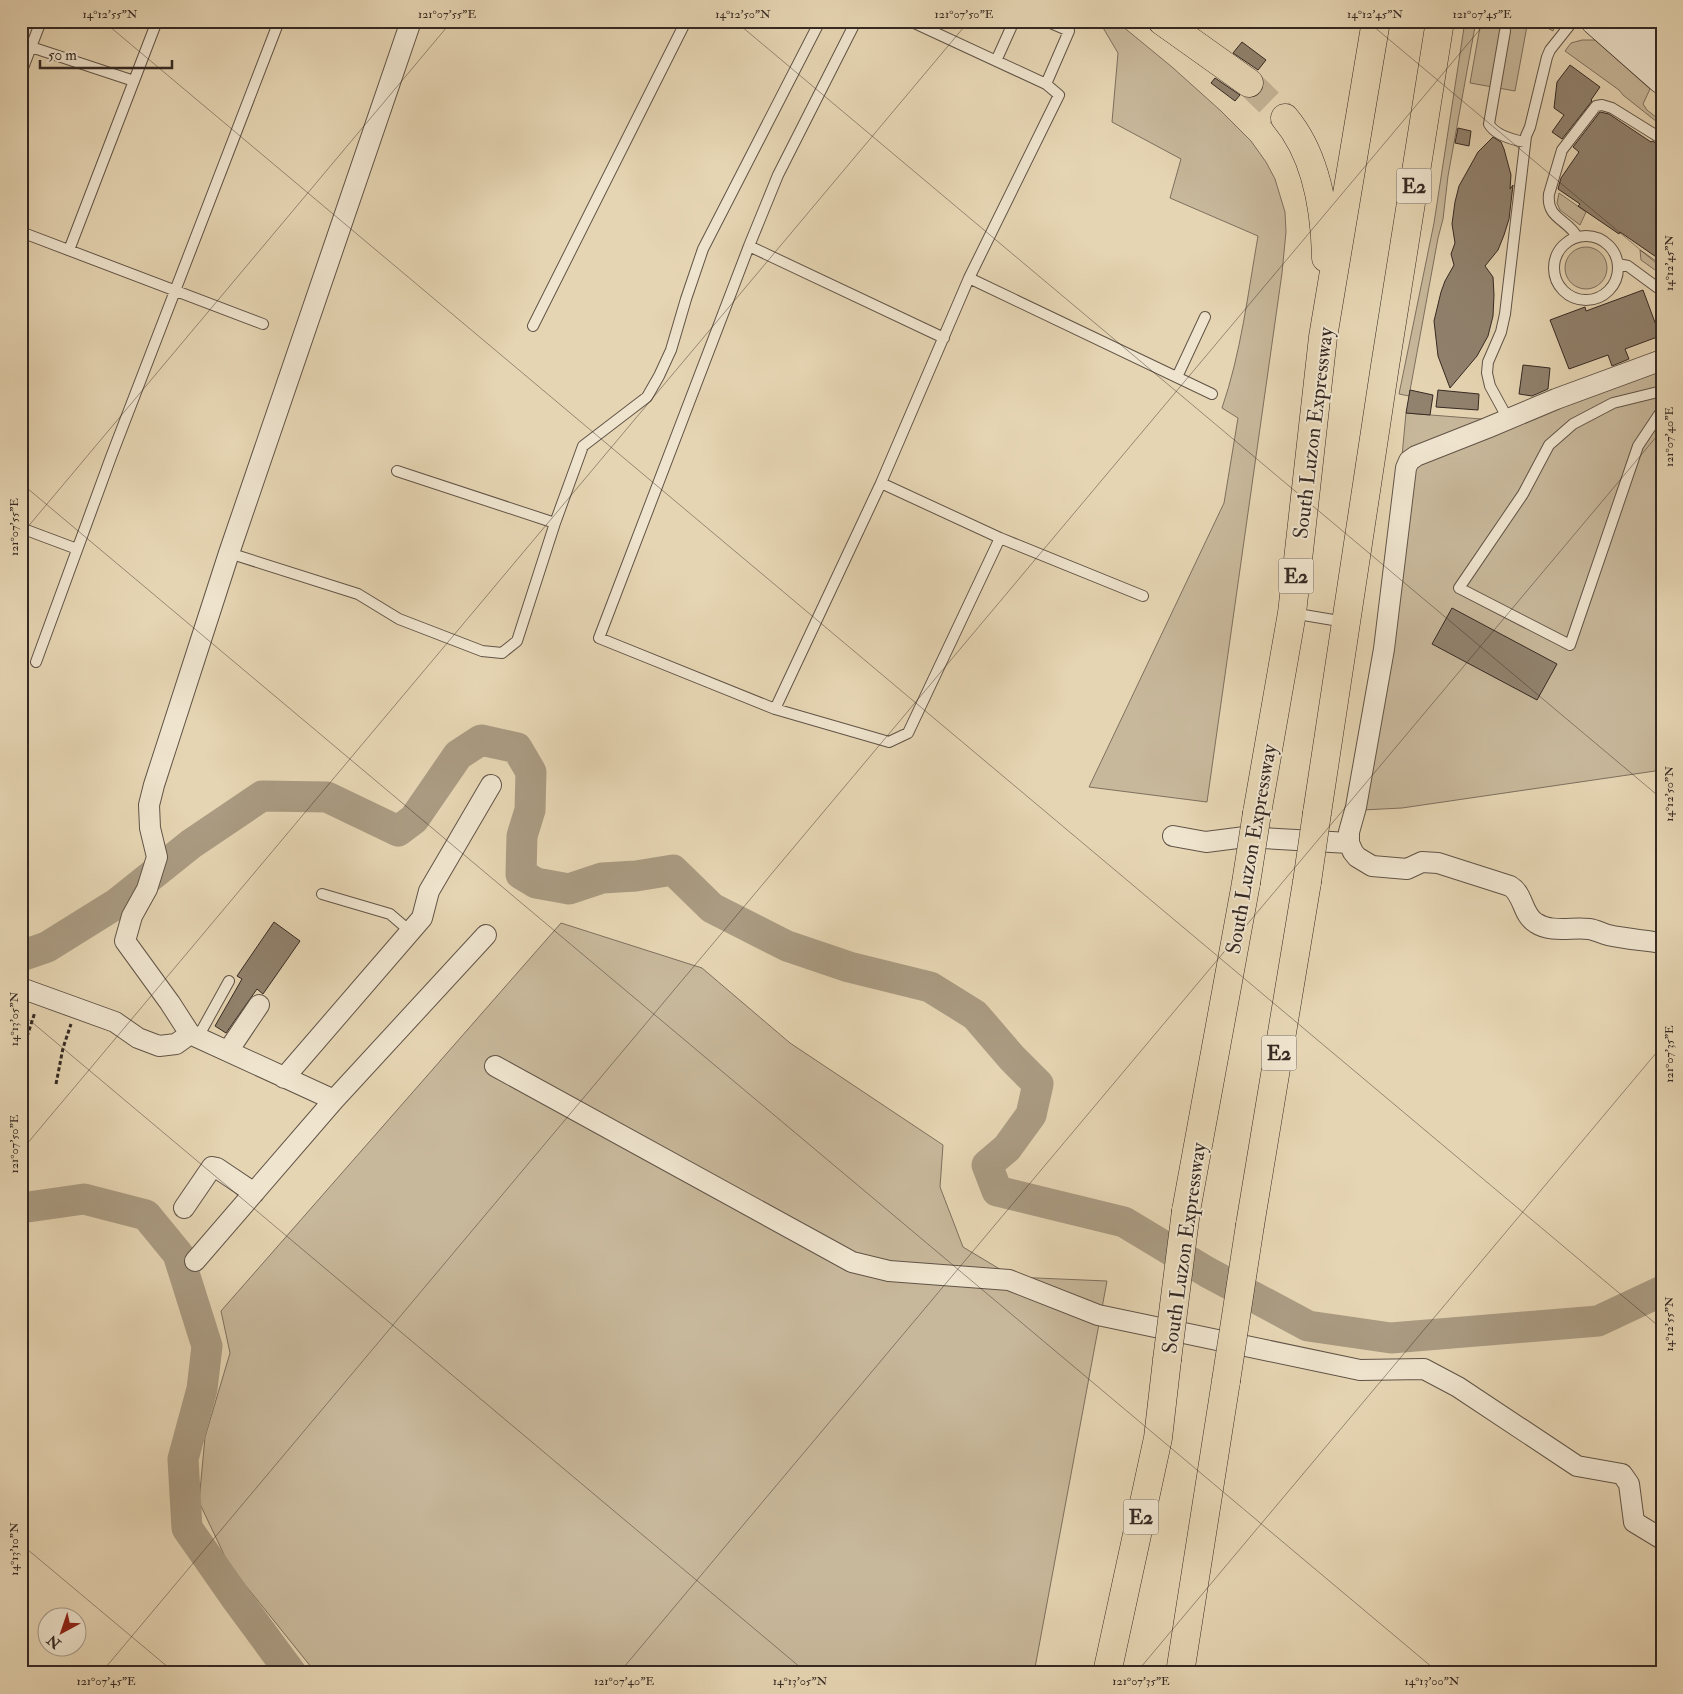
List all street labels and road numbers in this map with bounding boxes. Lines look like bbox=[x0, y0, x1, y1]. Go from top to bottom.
road number: E2 bbox=[1396, 168, 1432, 204]
street label: South Luzon Expressway bbox=[1287, 325, 1340, 540]
road number: E2 bbox=[1278, 558, 1314, 594]
street label: South Luzon Expressway bbox=[1220, 741, 1283, 956]
road number: E2 bbox=[1262, 1036, 1296, 1070]
street label: South Luzon Expressway bbox=[1156, 1140, 1213, 1355]
road number: E2 bbox=[1124, 1500, 1158, 1534]

